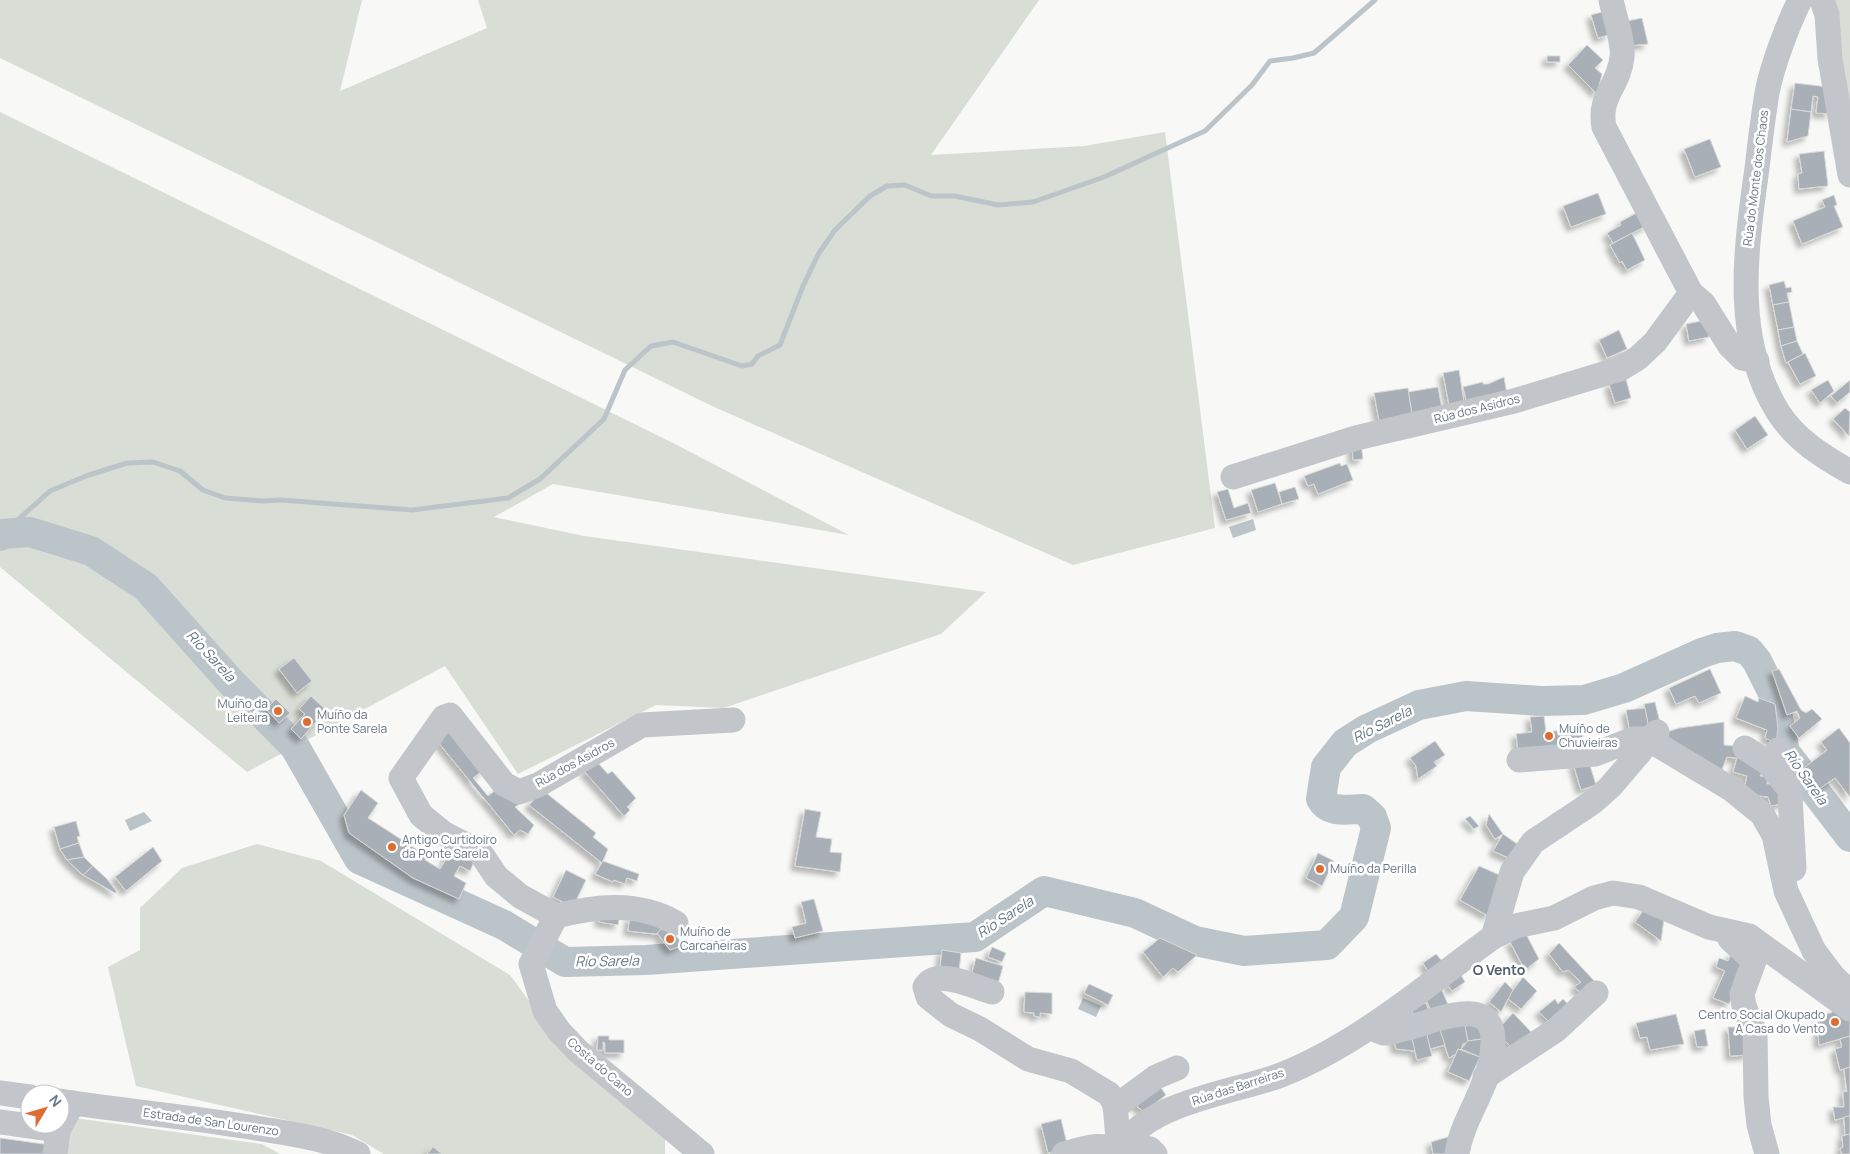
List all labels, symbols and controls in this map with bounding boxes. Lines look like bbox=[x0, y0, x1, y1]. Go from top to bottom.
street label: Rúa do Monte dos Chaos bbox=[1739, 109, 1772, 247]
street label: Rúa dos Asidros bbox=[1432, 390, 1522, 427]
water label: Río Sarela bbox=[183, 626, 241, 686]
place label: Muíño da Leiteira bbox=[218, 695, 268, 726]
water label: Río Sarela bbox=[1349, 700, 1416, 746]
marker: Muíño da Leiteira bbox=[272, 705, 284, 717]
place label: Muíño da Ponte Sarela bbox=[317, 706, 387, 737]
marker: Muíño da Ponte Sarela bbox=[301, 716, 313, 728]
place label: Muíño de Chuvieiras bbox=[1559, 720, 1618, 751]
marker: Muíño de Chuvieiras bbox=[1543, 730, 1555, 742]
street label: Rúa dos Asidros bbox=[532, 734, 617, 791]
water label: Río Sarela bbox=[1780, 745, 1833, 809]
place label: Antigo Curtidoiro da Ponte Sarela bbox=[402, 831, 497, 862]
marker: Antigo Curtidoiro da Ponte Sarela bbox=[386, 841, 398, 853]
place label: Muíño da Perilla bbox=[1330, 860, 1416, 877]
marker: Muíño da Perilla bbox=[1314, 863, 1326, 875]
water label: Río Sarela bbox=[973, 891, 1038, 942]
place label: Muíño de Carcañeiras bbox=[680, 923, 747, 954]
marker: Muíño de Carcañeiras bbox=[664, 933, 676, 945]
water label: Río Sarela bbox=[575, 950, 640, 971]
district label: O Vento bbox=[1473, 960, 1526, 979]
place label: Centro Social Okupado A Casa do Vento bbox=[1699, 1006, 1825, 1037]
marker: Centro Social Okupado A Casa do Vento bbox=[1829, 1016, 1841, 1028]
street label: Costa do Cano bbox=[564, 1033, 637, 1100]
street label: Rúa das Barreiras bbox=[1190, 1064, 1286, 1109]
north arrow bbox=[20, 1084, 70, 1134]
text: N bbox=[45, 1091, 66, 1111]
street label: Estrada de San Lourenzo bbox=[142, 1104, 280, 1139]

